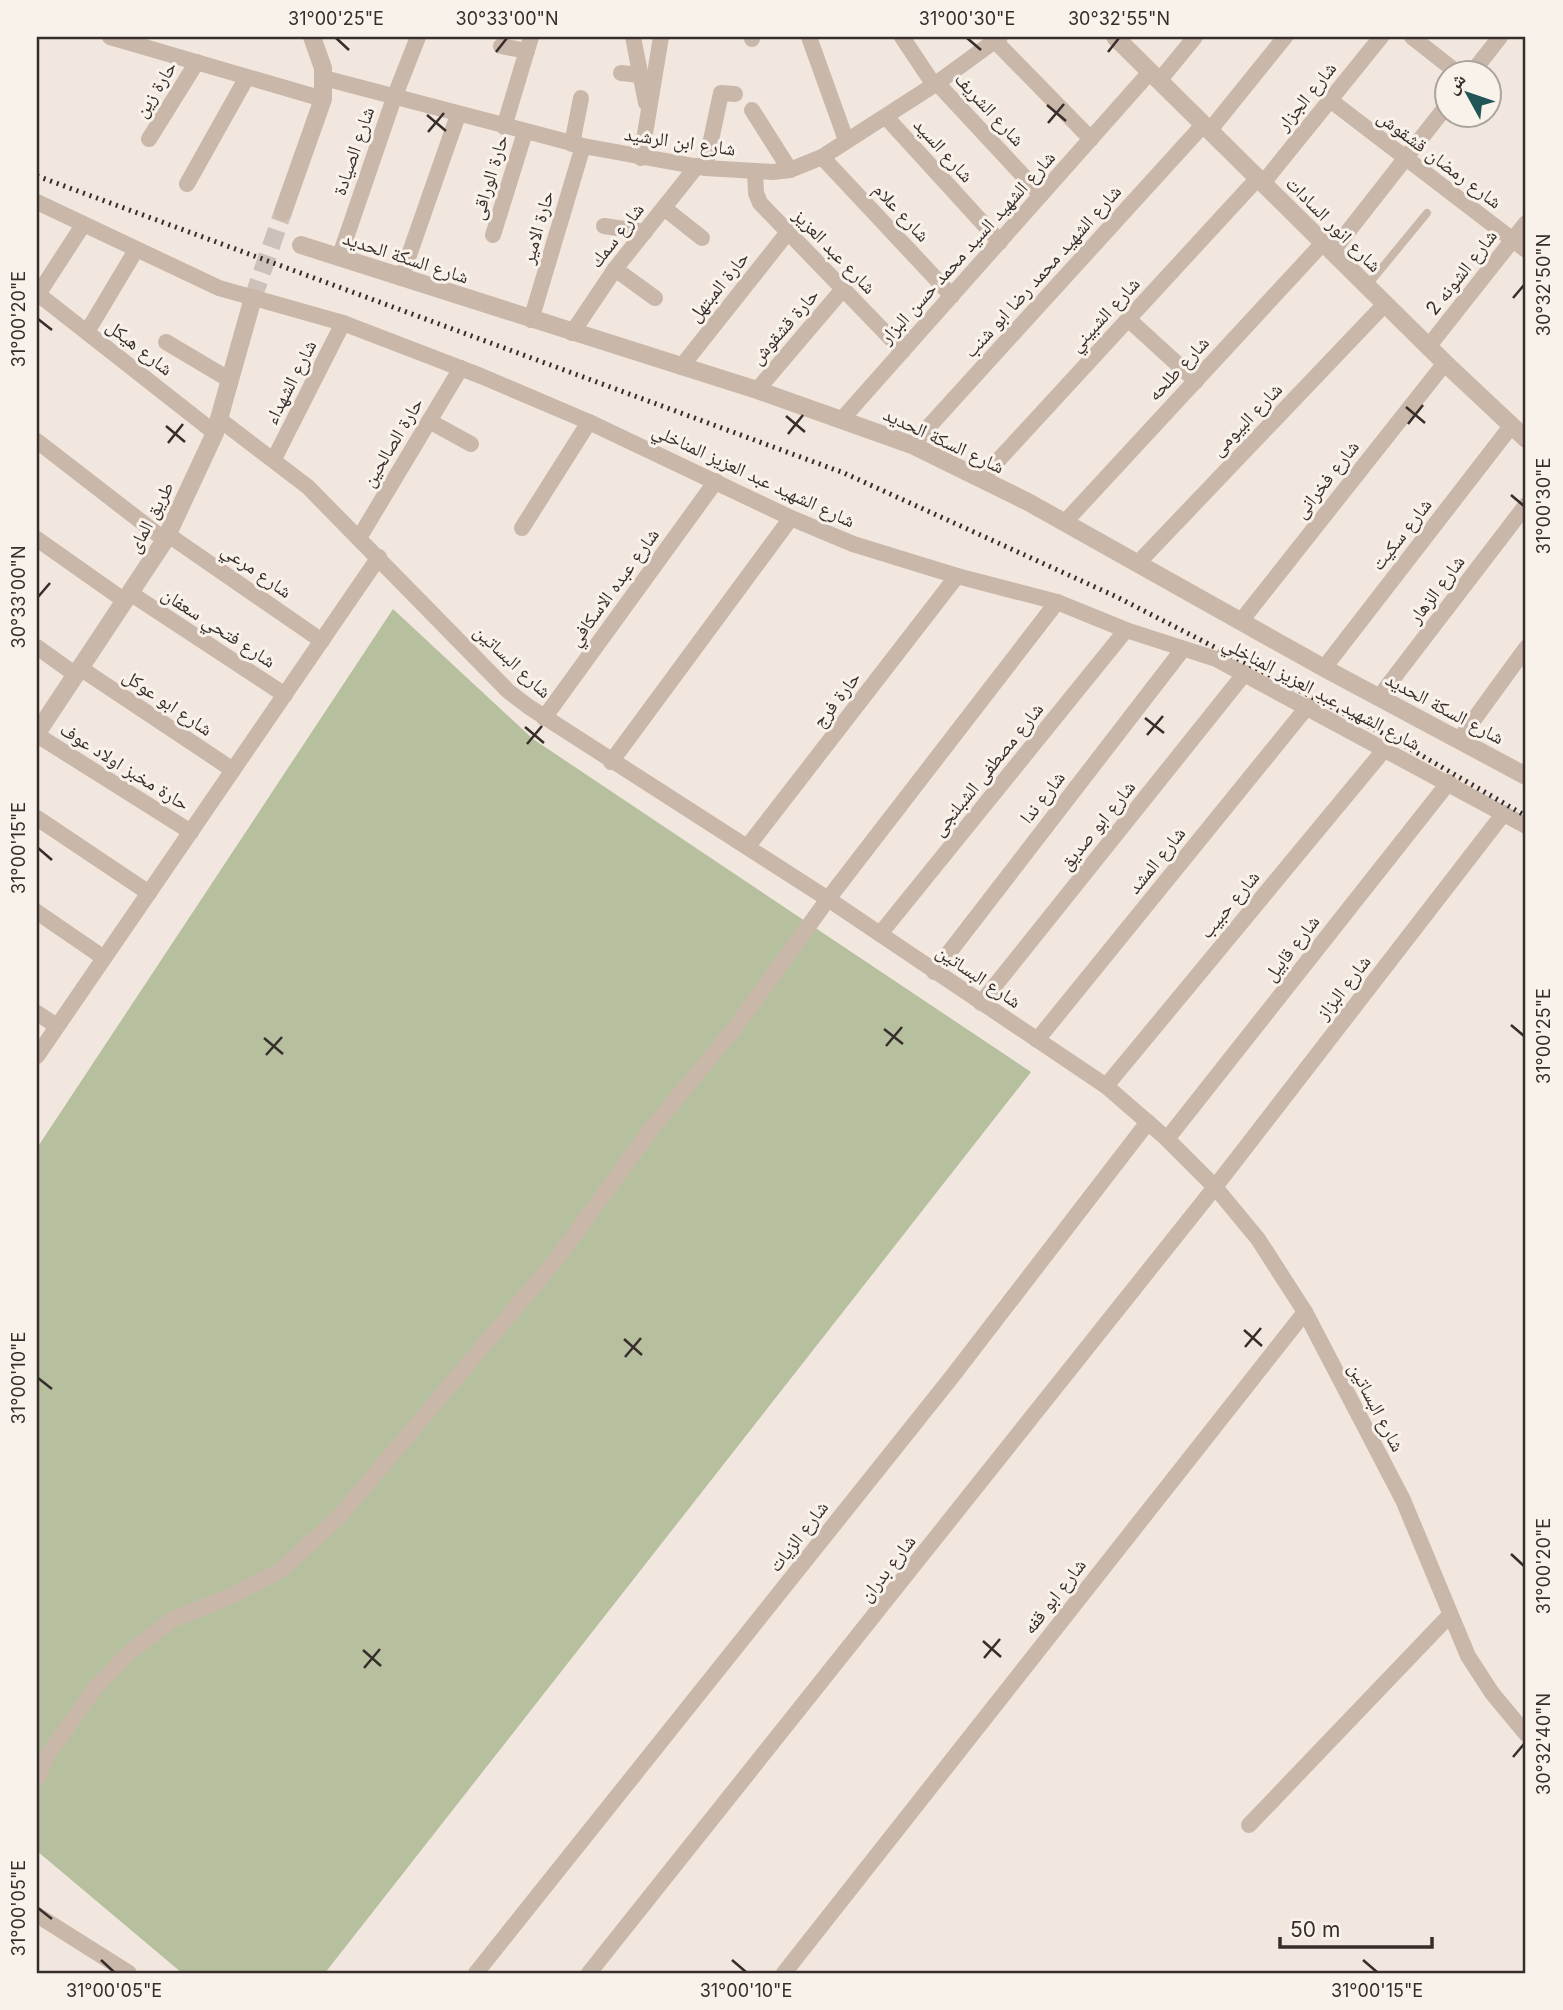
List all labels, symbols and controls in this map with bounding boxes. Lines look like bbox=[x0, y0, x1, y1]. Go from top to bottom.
text: 31°00'25"E bbox=[288, 8, 384, 29]
text: 30°33'00"N bbox=[456, 8, 558, 29]
text: 31°00'30"E bbox=[919, 8, 1015, 29]
text: 30°32'55"N bbox=[1068, 8, 1170, 29]
street label: حارة زين bbox=[129, 57, 182, 122]
street label: شارع الجزار bbox=[1271, 57, 1341, 136]
north arrow bbox=[1434, 60, 1504, 130]
street label: شارع الشريف bbox=[950, 68, 1030, 151]
text: ش bbox=[1440, 68, 1471, 99]
street label: شارع الصيادة bbox=[328, 104, 379, 198]
street label: شارع رمضان قشقوش bbox=[1373, 105, 1506, 214]
street label: شارع السيد bbox=[909, 113, 978, 187]
street label: شارع ابن الرشيد bbox=[623, 122, 737, 161]
street label: حارة الوراقى bbox=[466, 132, 513, 222]
street label: شارع الشهيد السيد محمد حسن البزار bbox=[874, 146, 1060, 349]
street label: شارع انور السادات bbox=[1281, 172, 1386, 277]
street label: شارع علام bbox=[867, 178, 935, 248]
street label: شارع الشهيد محمد رضا ابو شنب bbox=[959, 180, 1126, 362]
street label: حارة الامير bbox=[516, 188, 559, 267]
street label: شارع سمك bbox=[584, 198, 649, 272]
street label: شارع عبد العزيز bbox=[788, 203, 881, 299]
street label: شارع الشونه 2 bbox=[1421, 225, 1502, 320]
street label: شارع السكة الحديد bbox=[340, 226, 472, 289]
text: 30°32'50"N bbox=[1533, 234, 1554, 336]
street label: حارة المبتهل bbox=[683, 246, 754, 326]
text: 31°00'20"E bbox=[8, 271, 29, 367]
street label: شارع الشبيني bbox=[1064, 272, 1147, 359]
street label: حارة قشقوش bbox=[745, 284, 824, 369]
street label: شارع هيكل bbox=[102, 314, 177, 380]
street label: شارع طلحه bbox=[1143, 331, 1214, 405]
street label: شارع الشهداء bbox=[259, 336, 322, 428]
street label: شارع البيومى bbox=[1206, 378, 1287, 461]
street label: حارة الصالحين bbox=[357, 393, 428, 491]
street label: شارع السكة الحديد bbox=[880, 402, 1008, 479]
street label: شارع الشهيد عبد العزيز المناخلي bbox=[647, 418, 859, 536]
street label: شارع فخرانى bbox=[1289, 436, 1364, 523]
text: 31°00'30"E bbox=[1533, 458, 1554, 554]
street label: طريق الماى bbox=[122, 478, 179, 557]
street label: شارع سكيت bbox=[1366, 494, 1437, 575]
street label: شارع عبده الاسكافي bbox=[563, 524, 667, 653]
street label: شارع مرعي bbox=[215, 538, 296, 606]
text: 30°33'00"N bbox=[8, 546, 29, 648]
street label: شارع الزهار bbox=[1403, 551, 1470, 629]
street label: شارع فتحي سعفان bbox=[155, 582, 280, 676]
street label: شارع البساتين bbox=[469, 620, 556, 703]
street label: شارع الشهيد عبد العزيز المناخلي bbox=[1217, 631, 1425, 759]
street label: شارع ابو عوكل bbox=[119, 664, 217, 741]
street label: حارة فرج bbox=[807, 667, 865, 732]
street label: شارع السكة الحديد bbox=[1382, 668, 1508, 749]
street label: شارع مصطفى الشبلنجى bbox=[926, 698, 1048, 841]
street label: حارة مخبز اولاد عوف bbox=[56, 717, 194, 815]
street label: شارع ندا bbox=[1015, 767, 1070, 828]
street label: شارع ابو صديق bbox=[1054, 776, 1140, 875]
text: 31°00'15"E bbox=[8, 802, 29, 894]
street label: شارع المشد bbox=[1122, 822, 1190, 898]
street label: شارع حبيب bbox=[1194, 866, 1264, 943]
street label: شارع قابيل bbox=[1258, 911, 1324, 986]
street label: شارع البساتين bbox=[932, 940, 1026, 1013]
street label: شارع البزاز bbox=[1311, 951, 1376, 1025]
text: 31°00'25"E bbox=[1533, 988, 1554, 1084]
text: 31°00'10"E bbox=[8, 1332, 29, 1424]
street label: شارع البساتين bbox=[1344, 1359, 1410, 1456]
street label: شارع الزيات bbox=[764, 1496, 833, 1576]
text: 31°00'20"E bbox=[1533, 1518, 1554, 1614]
street label: شارع بدران bbox=[854, 1530, 921, 1606]
street label: شارع ابو قفه bbox=[1018, 1554, 1091, 1639]
text: 30°32'40"N bbox=[1533, 1693, 1554, 1795]
text: 31°00'05"E bbox=[8, 1860, 29, 1956]
scale bar bbox=[1280, 1905, 1432, 1949]
text: 50 m bbox=[1290, 1917, 1340, 1942]
text: 31°00'05"E bbox=[66, 1980, 162, 2001]
text: 31°00'10"E bbox=[700, 1980, 792, 2001]
text: 31°00'15"E bbox=[1331, 1980, 1423, 2001]

